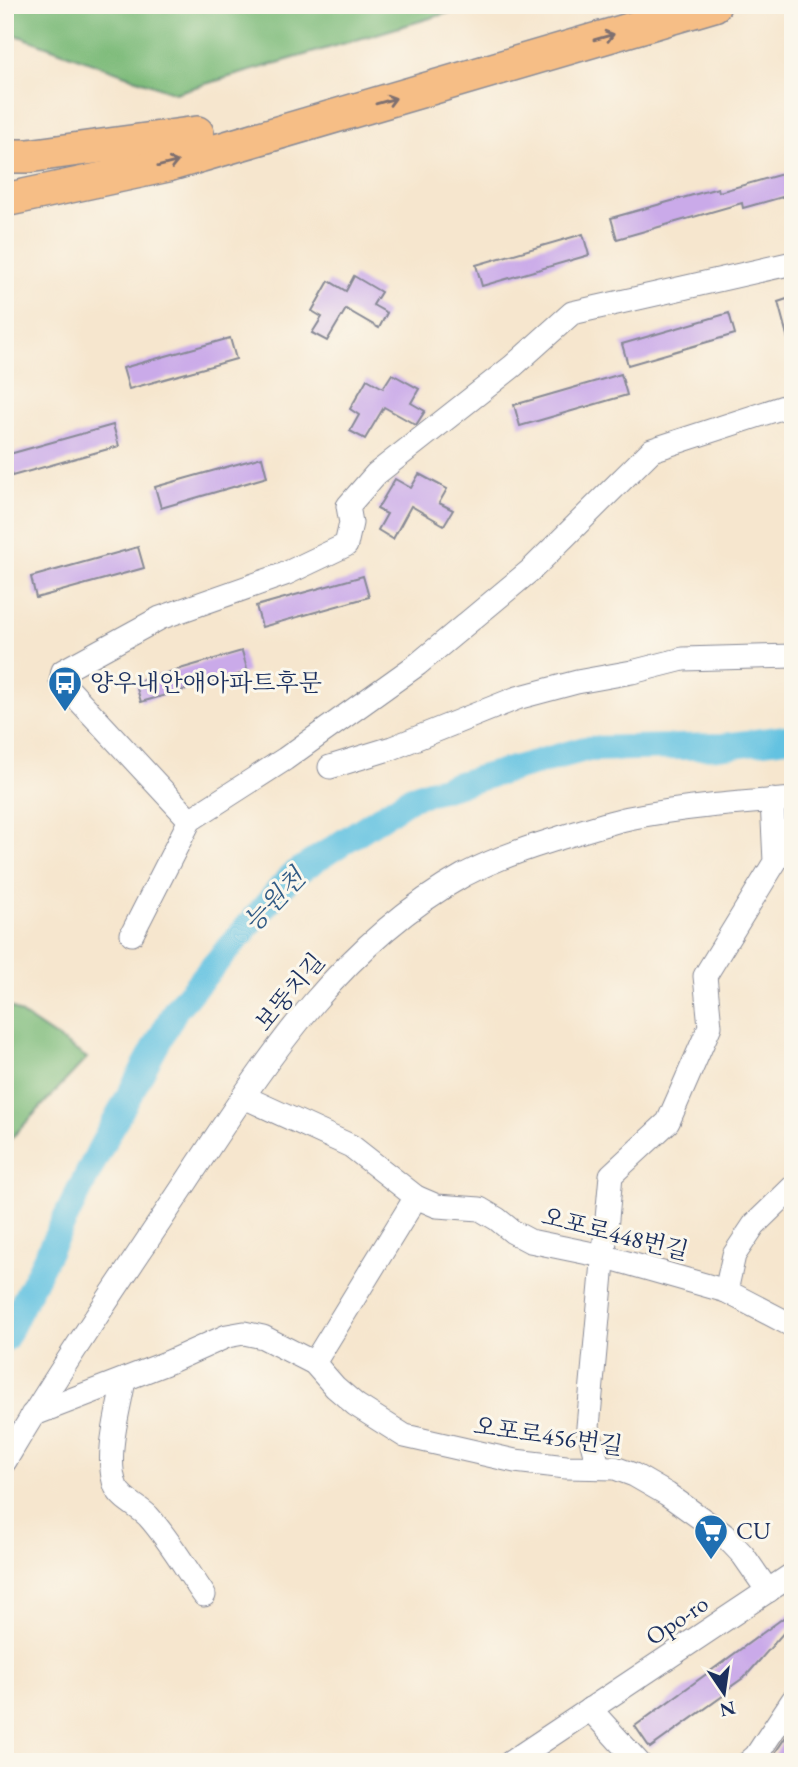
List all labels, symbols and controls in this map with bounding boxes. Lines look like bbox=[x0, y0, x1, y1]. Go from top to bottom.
one-way arrow bbox=[593, 30, 615, 43]
one-way arrow bbox=[374, 94, 397, 107]
one-way arrow bbox=[156, 157, 178, 170]
bus stop icon: 양우내안애아파트후문 bbox=[46, 664, 84, 713]
place label: 양우내안애아파트후문 bbox=[90, 667, 322, 698]
water label: 능원천 bbox=[236, 860, 314, 939]
street label: 보뚱치길 bbox=[248, 946, 331, 1037]
street label: 오포로448번길 bbox=[538, 1200, 692, 1267]
street label: 오포로456번길 bbox=[471, 1410, 625, 1461]
supermarket icon: CU bbox=[692, 1512, 730, 1561]
place label: CU bbox=[736, 1515, 771, 1546]
street label: Opo-ro bbox=[639, 1587, 714, 1652]
north arrow bbox=[690, 1658, 760, 1728]
text: N bbox=[717, 1695, 738, 1723]

